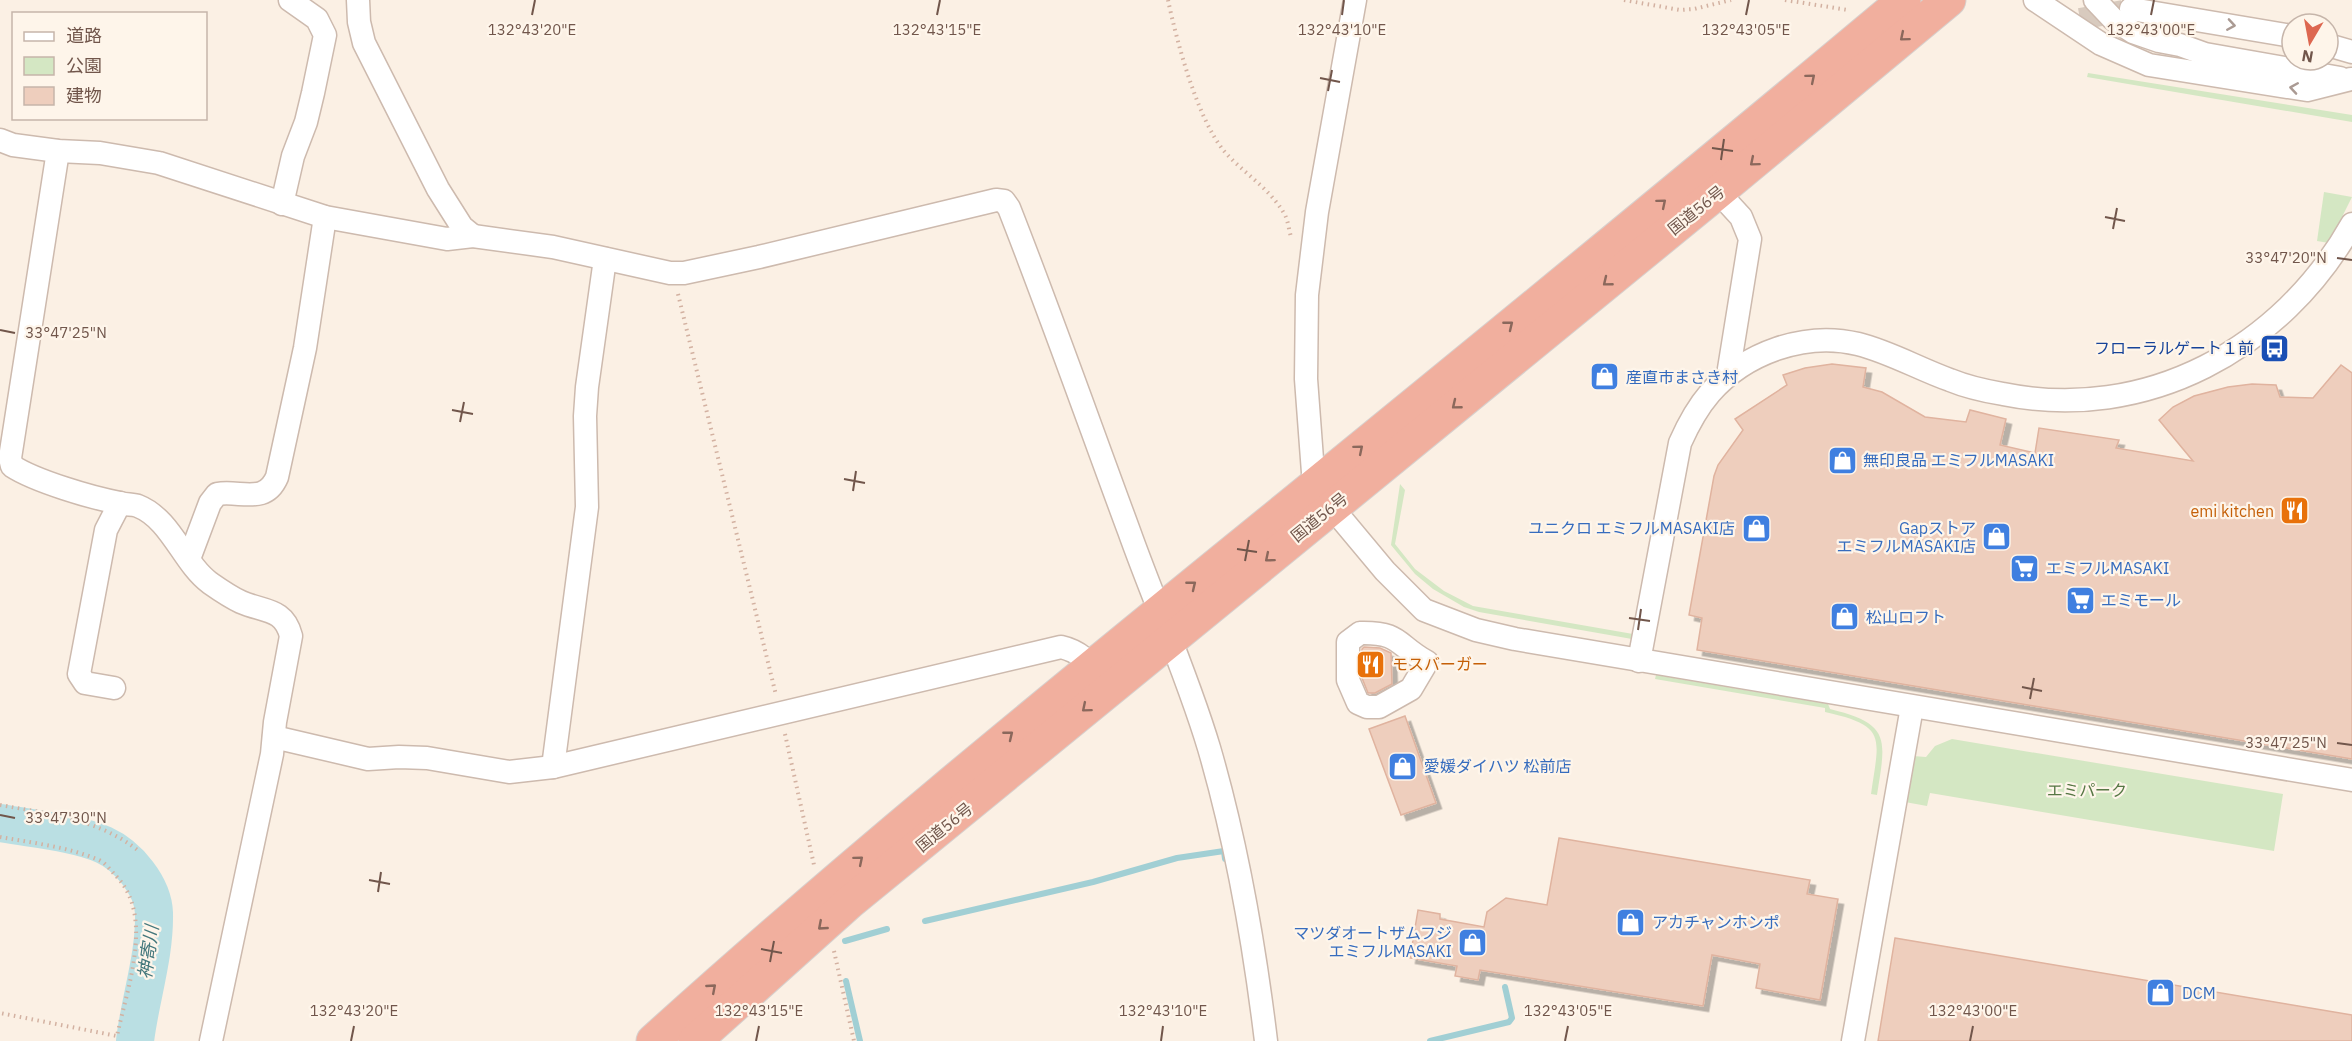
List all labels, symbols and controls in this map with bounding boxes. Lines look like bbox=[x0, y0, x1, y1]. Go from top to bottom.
legend bbox=[12, 12, 207, 120]
north arrow bbox=[2280, 12, 2340, 72]
one-way arrow bbox=[2226, 19, 2235, 31]
text: 132°43'20"E bbox=[488, 20, 576, 39]
text: 132°43'15"E bbox=[893, 20, 981, 39]
text: 132°43'10"E bbox=[1298, 20, 1386, 39]
text: 132°43'05"E bbox=[1702, 20, 1790, 39]
text: 132°43'00"E bbox=[2107, 20, 2195, 39]
text: 道路 bbox=[66, 24, 102, 47]
one-way arrow bbox=[1900, 30, 1911, 41]
text: N bbox=[2300, 46, 2315, 68]
text: 公園 bbox=[66, 54, 102, 77]
one-way arrow bbox=[1804, 74, 1815, 85]
one-way arrow bbox=[2290, 82, 2299, 94]
text: 建物 bbox=[66, 84, 102, 107]
one-way arrow bbox=[1750, 155, 1761, 166]
street label: 国道56号 bbox=[1664, 181, 1728, 239]
one-way arrow bbox=[1655, 200, 1666, 211]
text: 33°47'20"N bbox=[2245, 248, 2327, 267]
one-way arrow bbox=[1603, 274, 1614, 285]
one-way arrow bbox=[1502, 322, 1513, 333]
text: 33°47'25"N bbox=[25, 323, 107, 342]
bus stop icon: フローラルゲート１前 bbox=[2259, 332, 2291, 364]
place label: フローラルゲート１前 bbox=[2094, 338, 2254, 358]
shop icon: 産直市まさき村 bbox=[1589, 361, 1621, 393]
place label: 産直市まさき村 bbox=[1626, 367, 1738, 387]
one-way arrow bbox=[1452, 398, 1463, 409]
shop icon: 無印良品 エミフルMASAKI bbox=[1826, 444, 1858, 476]
one-way arrow bbox=[1352, 445, 1363, 456]
place label: 無印良品 エミフルMASAKI bbox=[1863, 450, 2054, 470]
street label: 国道56号 bbox=[1287, 488, 1351, 546]
restaurant icon: emi kitchen bbox=[2279, 495, 2311, 527]
place label: emi kitchen bbox=[2190, 501, 2274, 521]
shop icon: ユニクロ エミフルMASAKI店 bbox=[1740, 512, 1772, 544]
place label: ユニクロ エミフルMASAKI店 bbox=[1528, 518, 1735, 538]
place label: Gapストア エミフルMASAKI店 bbox=[1837, 518, 1976, 556]
shop icon: Gapストア エミフルMASAKI店 bbox=[1981, 521, 2013, 553]
one-way arrow bbox=[1265, 551, 1276, 562]
supermarket icon: エミフルMASAKI bbox=[2009, 552, 2041, 584]
place label: エミフルMASAKI bbox=[2046, 558, 2169, 578]
one-way arrow bbox=[1185, 581, 1196, 592]
supermarket icon: エミモール bbox=[2064, 584, 2096, 616]
place label: エミモール bbox=[2101, 590, 2181, 610]
shop icon: 松山ロフト bbox=[1829, 601, 1861, 633]
place label: 松山ロフト bbox=[1866, 607, 1946, 627]
restaurant icon: モスバーガー bbox=[1355, 648, 1387, 680]
place label: モスバーガー bbox=[1392, 654, 1488, 674]
one-way arrow bbox=[1082, 701, 1093, 712]
one-way arrow bbox=[1002, 731, 1013, 742]
text: 33°47'25"N bbox=[2245, 733, 2327, 752]
shop icon: 愛媛ダイハツ 松前店 bbox=[1387, 750, 1419, 782]
place label: 愛媛ダイハツ 松前店 bbox=[1424, 756, 1571, 776]
park label: エミパーク bbox=[2047, 780, 2127, 800]
street label: 国道56号 bbox=[912, 798, 976, 856]
text: 33°47'30"N bbox=[25, 808, 107, 827]
one-way arrow bbox=[852, 856, 863, 867]
shop icon: アカチャンホンポ bbox=[1615, 906, 1647, 938]
place label: アカチャンホンポ bbox=[1652, 912, 1780, 932]
one-way arrow bbox=[819, 919, 829, 930]
water label: 神寄川 bbox=[133, 922, 163, 980]
place label: マツダオートザムフジ エミフルMASAKI bbox=[1293, 923, 1452, 961]
shop icon: マツダオートザムフジ エミフルMASAKI bbox=[1457, 926, 1489, 958]
shop icon: DCM bbox=[2145, 977, 2177, 1009]
place label: DCM bbox=[2182, 983, 2216, 1003]
one-way arrow bbox=[706, 985, 717, 996]
text: 132°43'20"E bbox=[310, 1001, 398, 1020]
text: 132°43'15"E bbox=[715, 1001, 803, 1020]
text: 132°43'10"E bbox=[1119, 1001, 1207, 1020]
text: 132°43'05"E bbox=[1524, 1001, 1612, 1020]
text: 132°43'00"E bbox=[1929, 1001, 2017, 1020]

